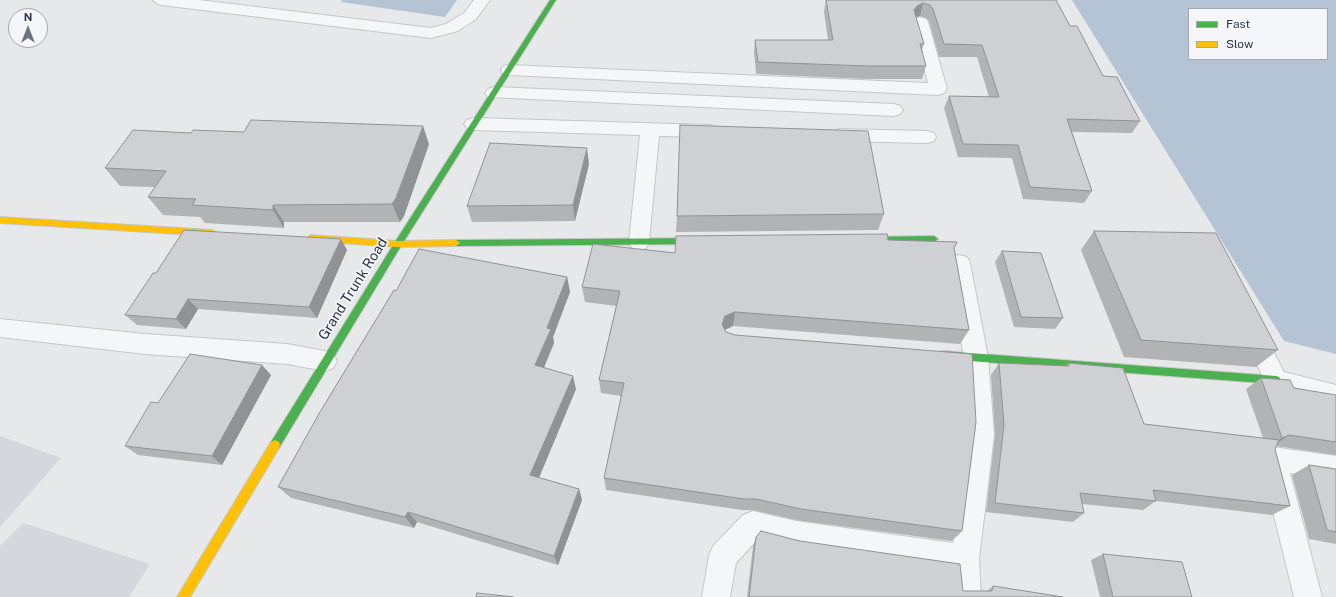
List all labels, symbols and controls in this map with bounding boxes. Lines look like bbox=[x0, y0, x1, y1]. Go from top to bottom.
north arrow bbox=[8, 8, 48, 48]
legend bbox=[1188, 8, 1328, 60]
text: N bbox=[24, 11, 32, 23]
text: Fast bbox=[1226, 17, 1250, 31]
text: Slow bbox=[1226, 37, 1253, 51]
street label: Grand Trunk Road bbox=[315, 235, 391, 343]

